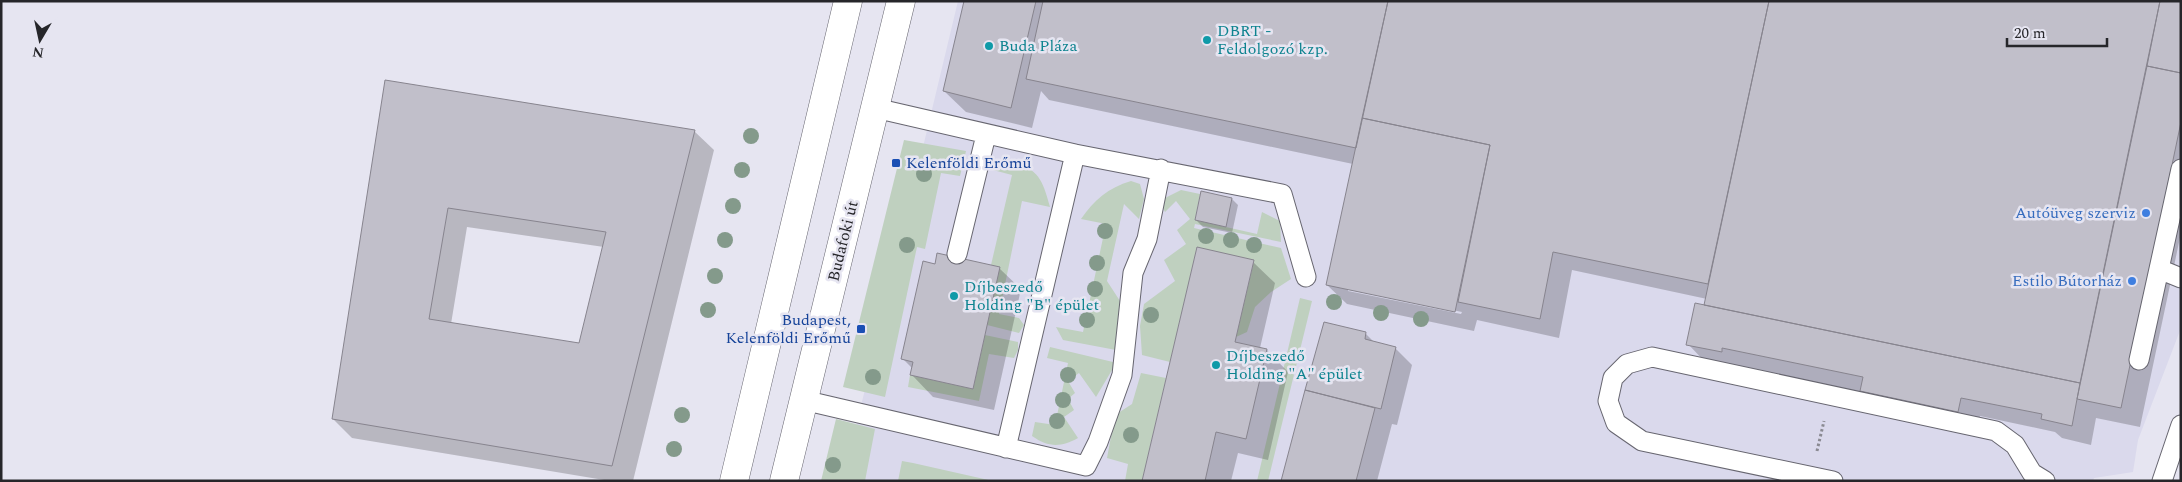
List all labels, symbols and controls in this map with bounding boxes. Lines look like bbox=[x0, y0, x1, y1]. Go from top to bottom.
north arrow bbox=[15, 15, 65, 65]
scale bar bbox=[2007, 15, 2107, 47]
place label: DBRT - Feldolgozó kzp. bbox=[1217, 19, 1328, 61]
text: 20 m bbox=[2014, 22, 2046, 45]
place label: Buda Pláza bbox=[999, 34, 1078, 58]
marker: DBRT - Feldolgozó kzp. bbox=[1201, 34, 1213, 46]
marker: Buda Pláza bbox=[983, 40, 995, 52]
text: N bbox=[31, 41, 45, 64]
place label: Kelenföldi Erőmű bbox=[906, 151, 1032, 175]
marker: Kelenföldi Erőmű bbox=[890, 157, 902, 169]
street label: Budafoki út bbox=[821, 198, 865, 284]
place label: Autóüveg szerviz bbox=[2015, 201, 2136, 225]
marker: Autóüveg szerviz bbox=[2140, 207, 2152, 219]
place label: Estilo Bútorház bbox=[2012, 269, 2122, 293]
place label: Díjbeszedő Holding "B" épület bbox=[964, 275, 1099, 317]
marker: Estilo Bútorház bbox=[2126, 275, 2138, 287]
marker: Díjbeszedő Holding "B" épület bbox=[948, 290, 960, 302]
place label: Budapest, Kelenföldi Erőmű bbox=[725, 308, 851, 350]
marker: Budapest, Kelenföldi Erőmű bbox=[855, 323, 867, 335]
place label: Díjbeszedő Holding "A" épület bbox=[1226, 344, 1363, 386]
marker: Díjbeszedő Holding "A" épület bbox=[1210, 359, 1222, 371]

